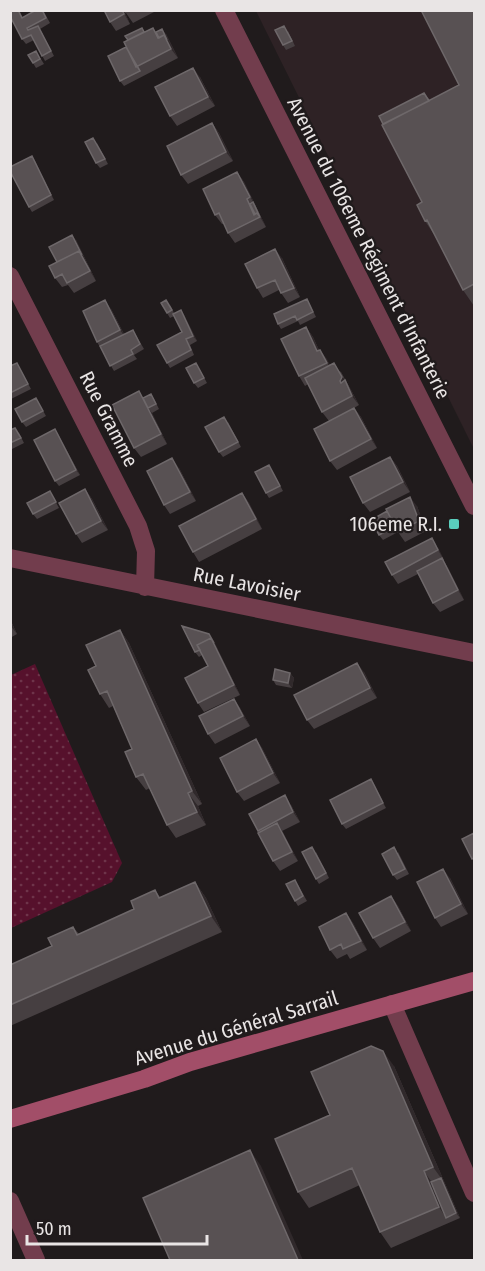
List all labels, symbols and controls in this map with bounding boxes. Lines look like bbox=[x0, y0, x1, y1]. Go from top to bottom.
street label: Avenue du 106eme Régiment d'Infanterie bbox=[282, 93, 456, 403]
street label: Rue Gramme bbox=[75, 367, 143, 471]
place label: 106eme R.I. bbox=[349, 512, 442, 536]
marker: 106eme R.I. bbox=[447, 517, 461, 531]
street label: Rue Lavoisier bbox=[191, 562, 303, 606]
street label: Avenue du Général Sarrail bbox=[131, 986, 341, 1070]
scale bar bbox=[27, 1208, 207, 1246]
text: 50 m bbox=[36, 1218, 72, 1240]

